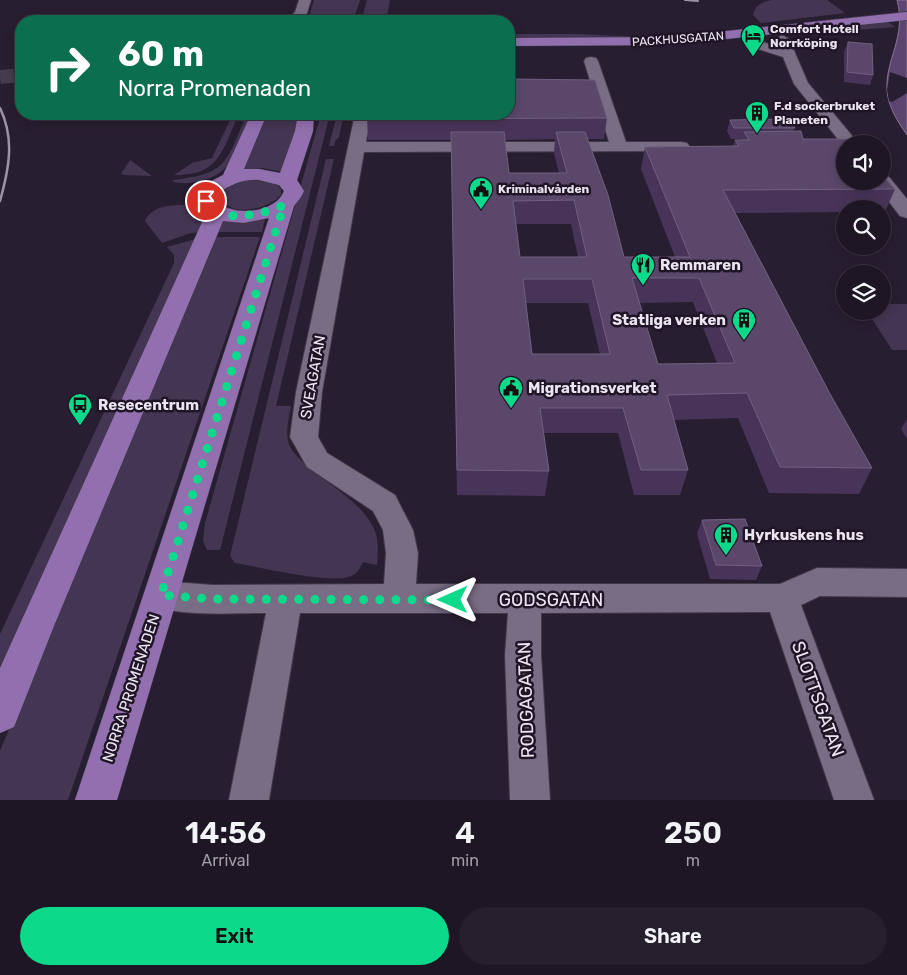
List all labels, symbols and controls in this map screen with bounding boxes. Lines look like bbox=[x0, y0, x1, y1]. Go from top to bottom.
place label: Comfort Hotell Norrköping bbox=[770, 22, 859, 50]
hotel icon: Comfort Hotell Norrköping bbox=[740, 23, 766, 57]
street label: PACKHUSGATAN bbox=[631, 29, 725, 49]
text: 60 m bbox=[118, 33, 204, 75]
icon: right bbox=[35, 35, 100, 100]
text: Norra Promenaden bbox=[118, 75, 311, 102]
place label: F.d sockerbruket Planeten bbox=[774, 99, 875, 127]
building icon: F.d sockerbruket Planeten bbox=[744, 100, 770, 134]
map controls bbox=[836, 135, 891, 320]
button: sound bbox=[836, 135, 891, 190]
public building icon: Kriminalvården bbox=[468, 176, 494, 210]
pin bbox=[185, 180, 227, 222]
place label: Kriminalvården bbox=[498, 182, 590, 196]
icon: arrive bbox=[192, 187, 220, 215]
button: search bbox=[836, 200, 891, 255]
restaurant icon: Remmaren bbox=[630, 252, 656, 286]
place label: Remmaren bbox=[660, 256, 741, 274]
button: layers bbox=[836, 265, 891, 320]
building icon: Statliga verken bbox=[731, 307, 757, 341]
place label: Statliga verken bbox=[612, 311, 726, 329]
street label: SVEAGATAN bbox=[297, 334, 329, 420]
public building icon: Migrationsverket bbox=[498, 375, 524, 409]
place label: Migrationsverket bbox=[528, 379, 656, 397]
bus stop icon: Resecentrum bbox=[67, 392, 93, 426]
place label: Resecentrum bbox=[98, 396, 199, 414]
building icon: Hyrkuskens hus bbox=[713, 522, 739, 556]
place label: Hyrkuskens hus bbox=[744, 526, 864, 544]
position arrow bbox=[426, 573, 478, 625]
street label: GODSGATAN bbox=[499, 589, 603, 611]
street label: NORRA PROMENADEN bbox=[99, 612, 163, 764]
street label: SLOTTSGATAN bbox=[787, 638, 849, 760]
street label: RODGAGATAN bbox=[513, 641, 539, 759]
text: 14:56 bbox=[185, 815, 266, 851]
text: 4 bbox=[455, 815, 475, 851]
text: 250 bbox=[664, 815, 722, 851]
text: Arrival bbox=[202, 851, 250, 870]
text: min bbox=[451, 851, 479, 870]
text: m bbox=[686, 851, 700, 870]
button: Exit bbox=[20, 907, 449, 965]
button: Share bbox=[459, 907, 887, 965]

